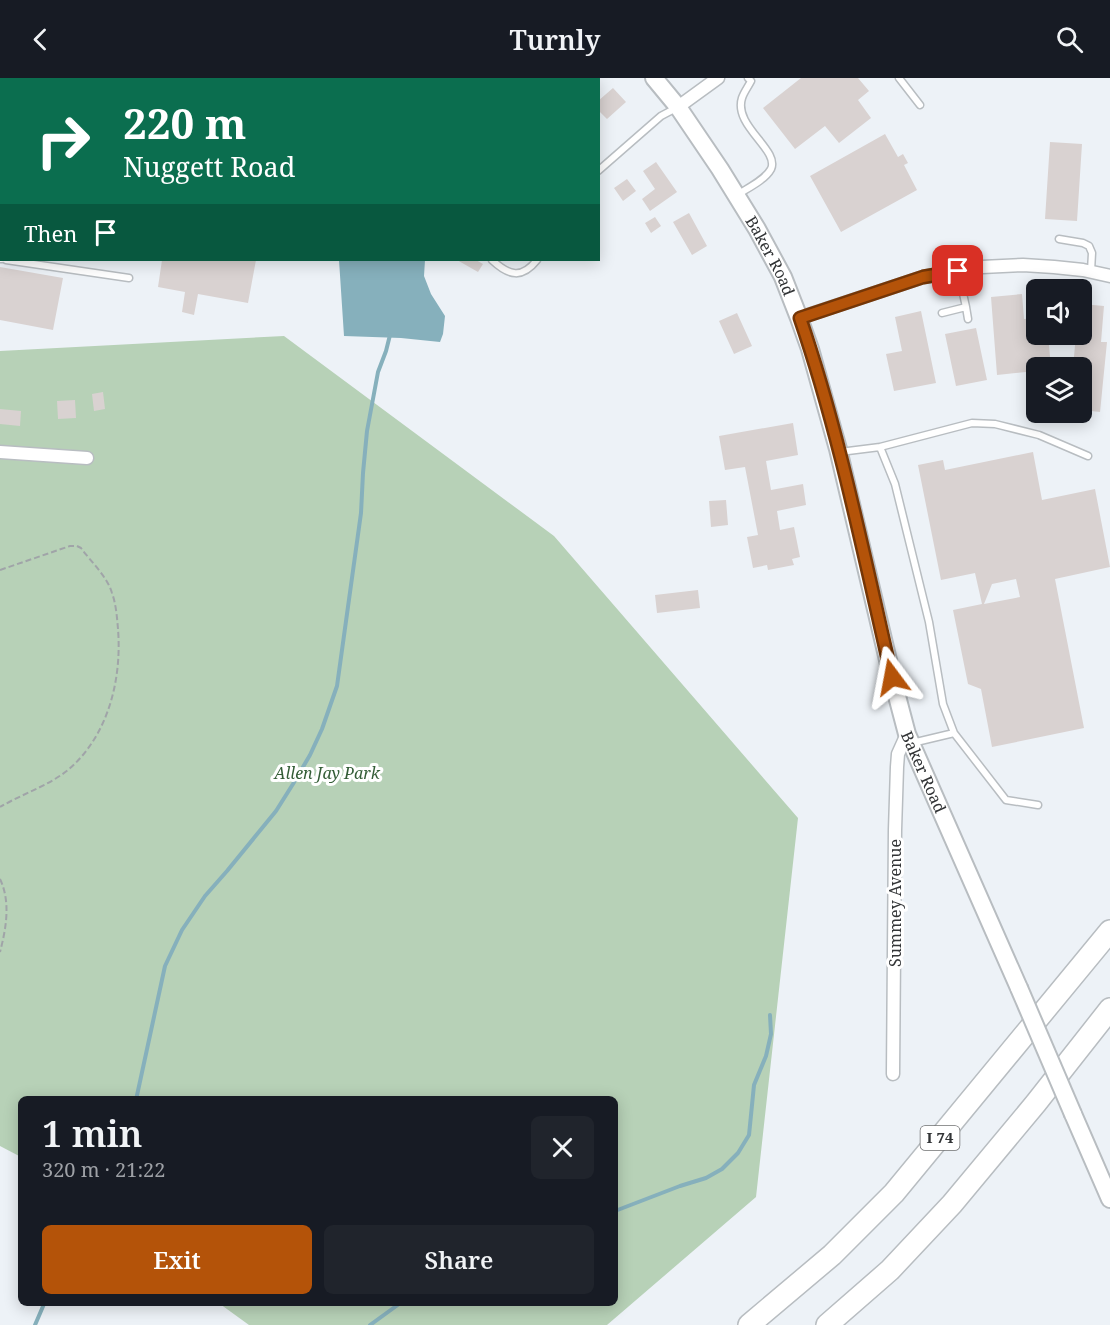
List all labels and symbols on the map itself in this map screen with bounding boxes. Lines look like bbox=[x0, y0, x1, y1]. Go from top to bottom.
street label: Baker Road bbox=[740, 212, 800, 299]
pin bbox=[932, 245, 983, 296]
position arrow bbox=[860, 645, 924, 709]
street label: Baker Road bbox=[896, 727, 951, 816]
park label: Allen Jay Park bbox=[273, 762, 381, 784]
street label: Summey Avenue bbox=[884, 839, 906, 967]
road number: I 74 bbox=[920, 1126, 960, 1150]

